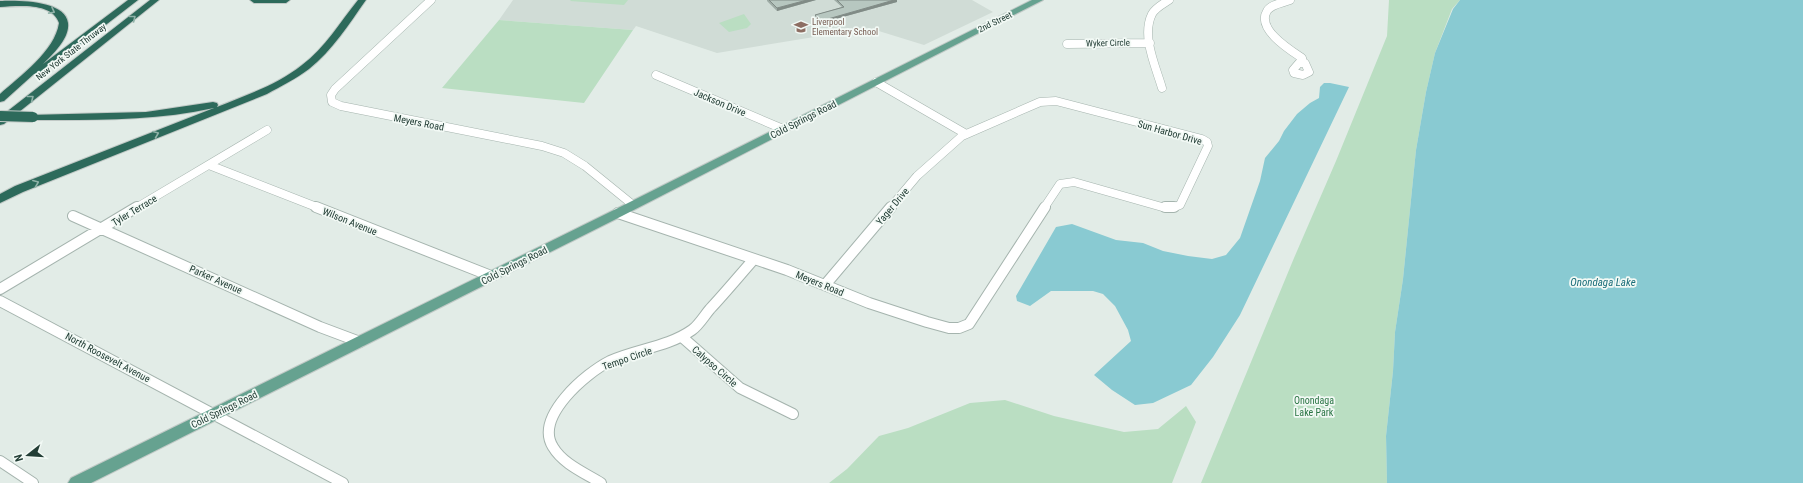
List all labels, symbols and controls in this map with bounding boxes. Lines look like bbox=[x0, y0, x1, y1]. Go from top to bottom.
one-way arrow bbox=[48, 6, 55, 14]
street label: 2nd Street bbox=[976, 9, 1014, 34]
one-way arrow bbox=[128, 16, 135, 23]
place label: Liverpool Elementary School bbox=[812, 17, 878, 37]
school or university icon: Liverpool Elementary School bbox=[793, 19, 809, 35]
street label: New York State Thruway bbox=[34, 21, 108, 82]
street label: Wyker Circle bbox=[1086, 38, 1130, 48]
street label: Jackson Drive bbox=[692, 87, 748, 118]
one-way arrow bbox=[26, 96, 33, 103]
street label: Cold Springs Road bbox=[768, 98, 838, 141]
street label: Meyers Road bbox=[393, 112, 445, 133]
street label: Sun Harbor Drive bbox=[1136, 118, 1204, 147]
one-way arrow bbox=[153, 131, 160, 139]
one-way arrow bbox=[32, 179, 39, 187]
street label: Yager Drive bbox=[874, 185, 911, 227]
street label: Tyler Terrace bbox=[110, 193, 159, 228]
street label: Wilson Avenue bbox=[321, 206, 379, 237]
street label: Cold Springs Road bbox=[479, 244, 549, 287]
street label: Parker Avenue bbox=[188, 263, 244, 296]
street label: Meyers Road bbox=[794, 269, 846, 298]
water label: Onondaga Lake bbox=[1570, 276, 1636, 289]
street label: North Roosevelt Avenue bbox=[64, 330, 152, 385]
street label: Calypso Circle bbox=[690, 344, 740, 389]
street label: Tempo Circle bbox=[601, 345, 654, 372]
street label: Cold Springs Road bbox=[189, 389, 259, 430]
park label: Onondaga Lake Park bbox=[1294, 395, 1334, 418]
north arrow bbox=[8, 435, 48, 475]
text: N bbox=[12, 452, 26, 463]

